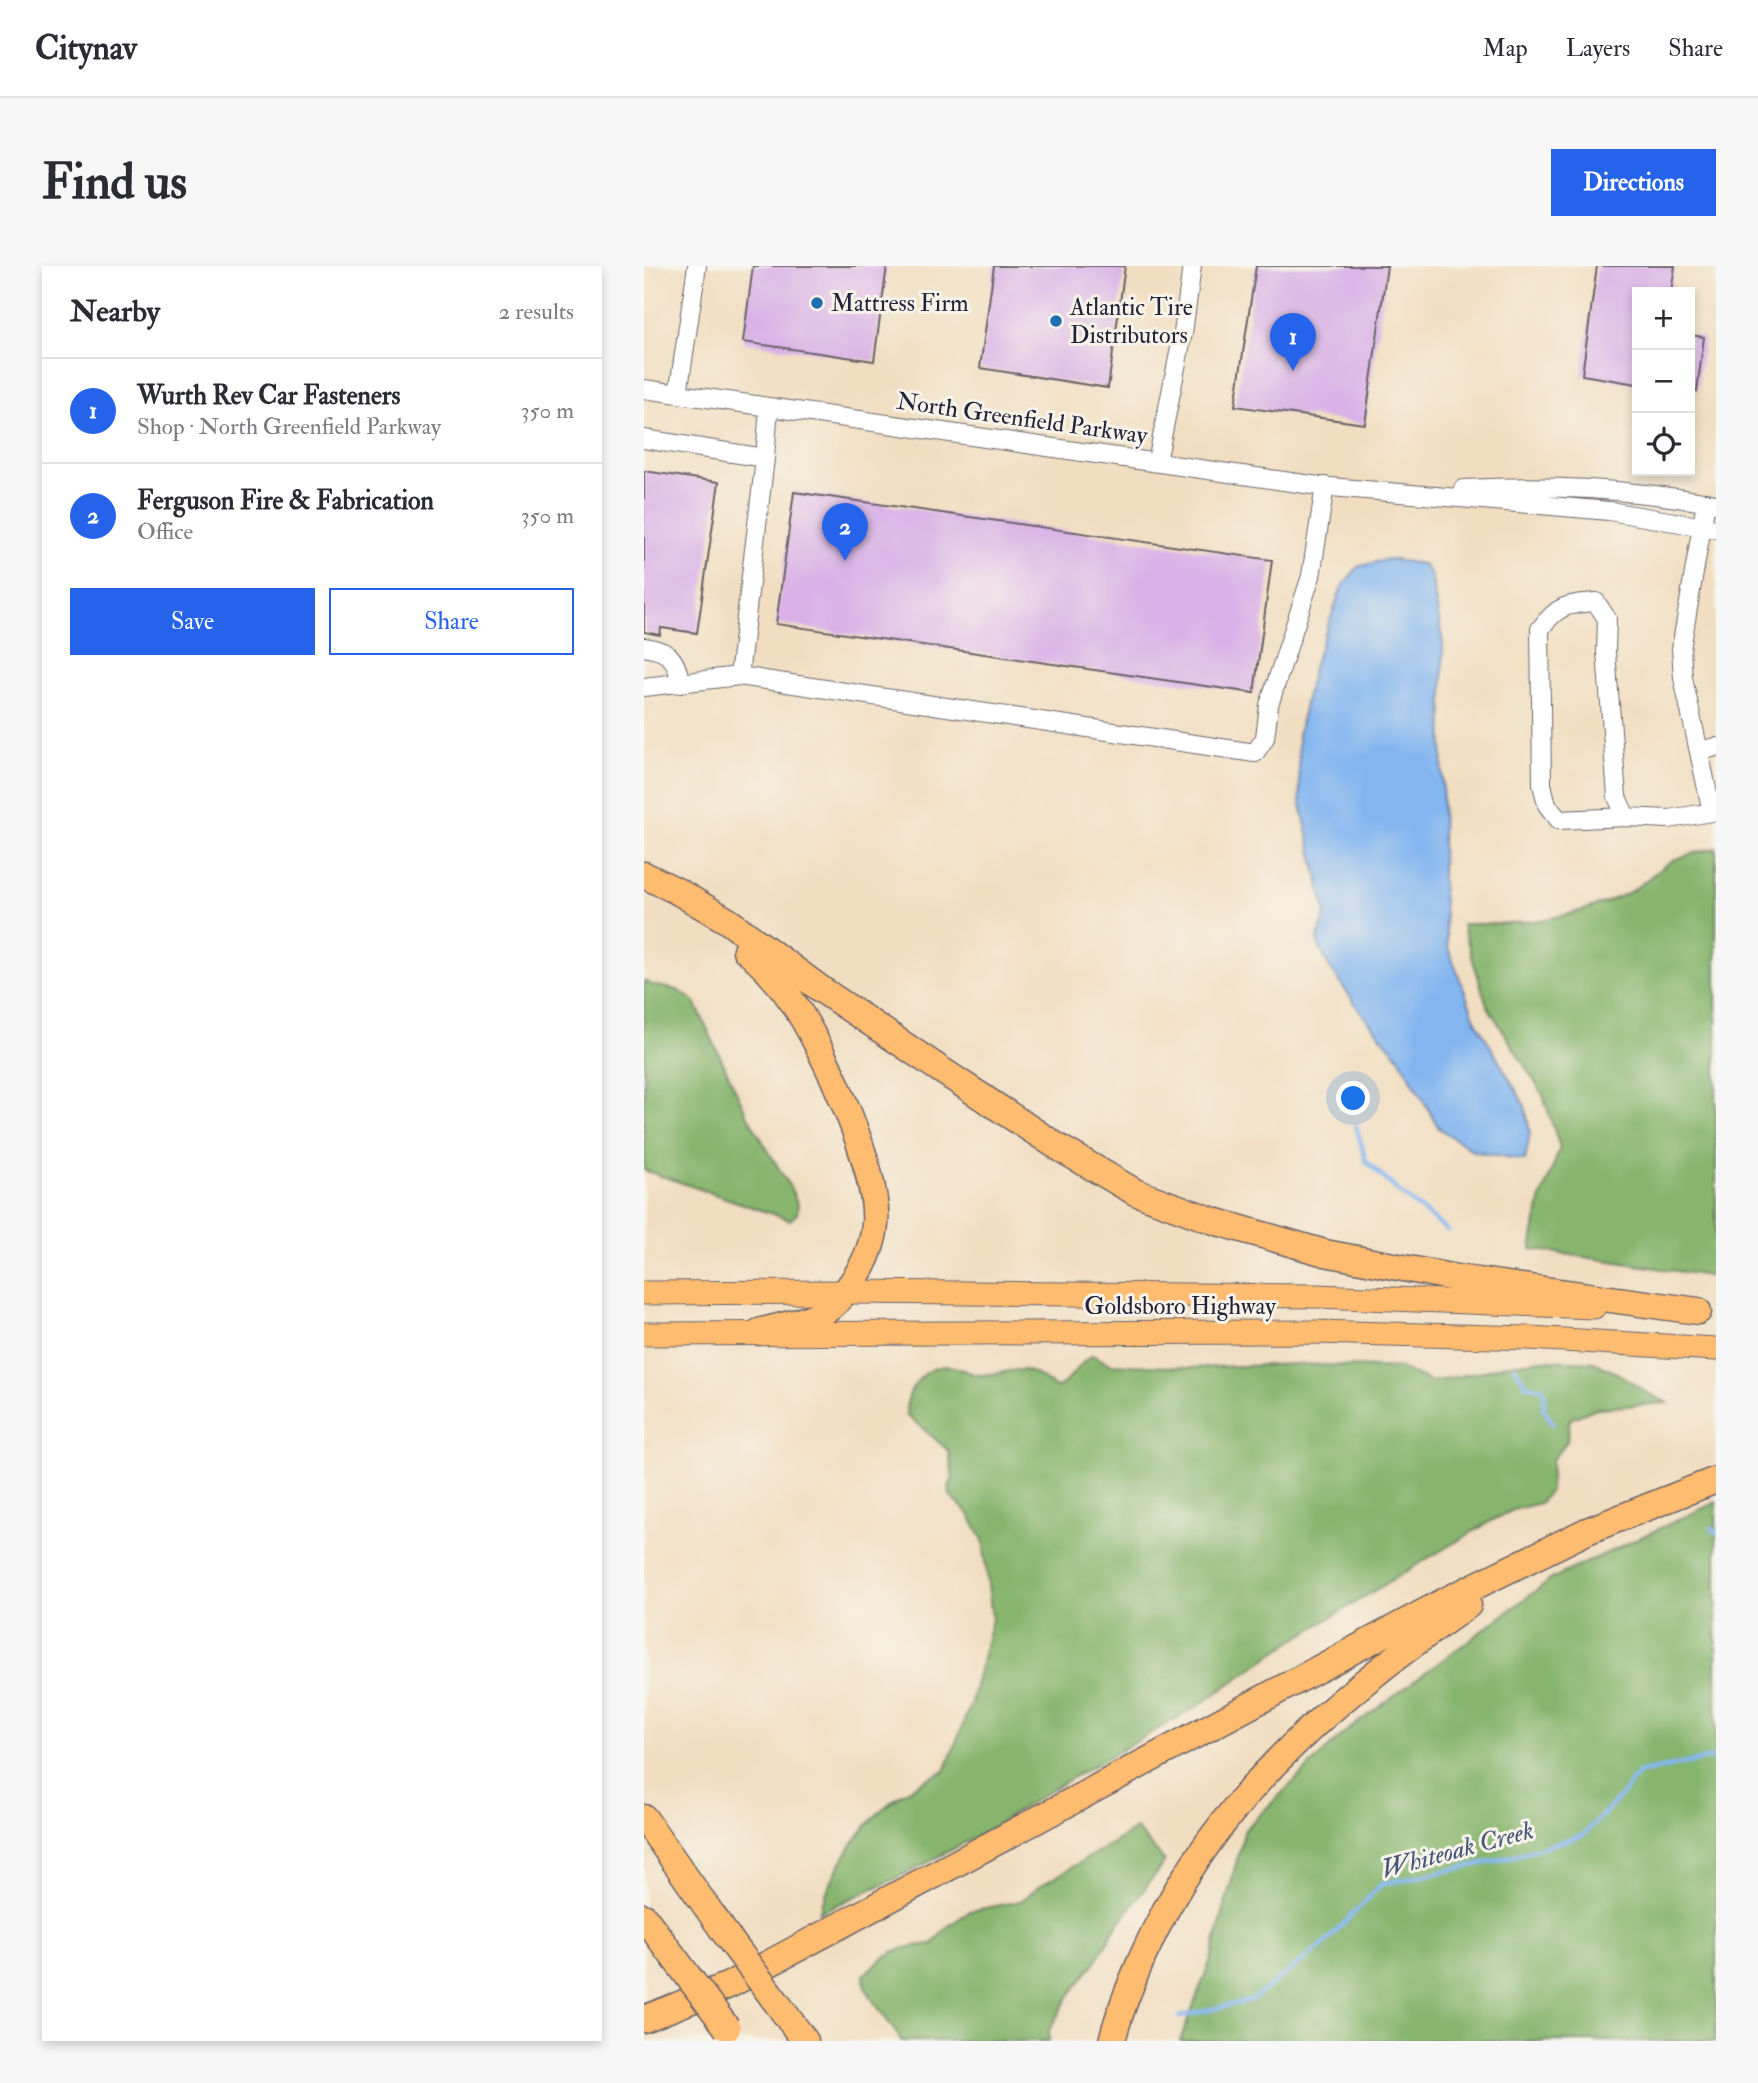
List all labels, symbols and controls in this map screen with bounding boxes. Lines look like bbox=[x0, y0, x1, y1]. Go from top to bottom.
text: Citynav bbox=[35, 28, 137, 69]
text: Map bbox=[1483, 33, 1528, 64]
text: Layers bbox=[1566, 33, 1630, 64]
text: Share bbox=[1668, 33, 1723, 64]
button: Directions bbox=[1551, 149, 1716, 216]
text: Find us bbox=[42, 152, 187, 213]
map controls bbox=[1632, 287, 1695, 476]
button: + bbox=[1632, 287, 1695, 350]
place label: Mattress Firm bbox=[831, 288, 969, 319]
place label: Atlantic Tire Distributors bbox=[1069, 292, 1193, 351]
text: Nearby bbox=[70, 293, 160, 330]
marker: Mattress Firm bbox=[809, 295, 825, 311]
text: 2 results bbox=[499, 297, 574, 326]
marker: Atlantic Tire Distributors bbox=[1048, 313, 1064, 329]
pin: 1 bbox=[1270, 313, 1316, 371]
button: − bbox=[1632, 350, 1695, 413]
text: Wurth Rev Car Fasteners bbox=[137, 380, 400, 412]
street label: North Greenfield Parkway bbox=[895, 386, 1150, 452]
text: 1 bbox=[89, 396, 97, 425]
text: 350 m bbox=[521, 396, 574, 425]
text: Shop · North Greenfield Parkway bbox=[137, 412, 441, 441]
button: locate bbox=[1632, 413, 1695, 476]
text: Ferguson Fire & Fabrication bbox=[137, 485, 434, 517]
text: 2 bbox=[87, 501, 99, 530]
text: 350 m bbox=[521, 501, 574, 530]
pin: 2 bbox=[822, 503, 868, 561]
text: Office bbox=[137, 517, 193, 546]
button: Save bbox=[70, 588, 315, 655]
button: Share bbox=[329, 588, 574, 655]
your location bbox=[1336, 1081, 1370, 1115]
street label: Goldsboro Highway bbox=[1084, 1291, 1276, 1322]
water label: Whiteoak Creek bbox=[1377, 1814, 1537, 1886]

